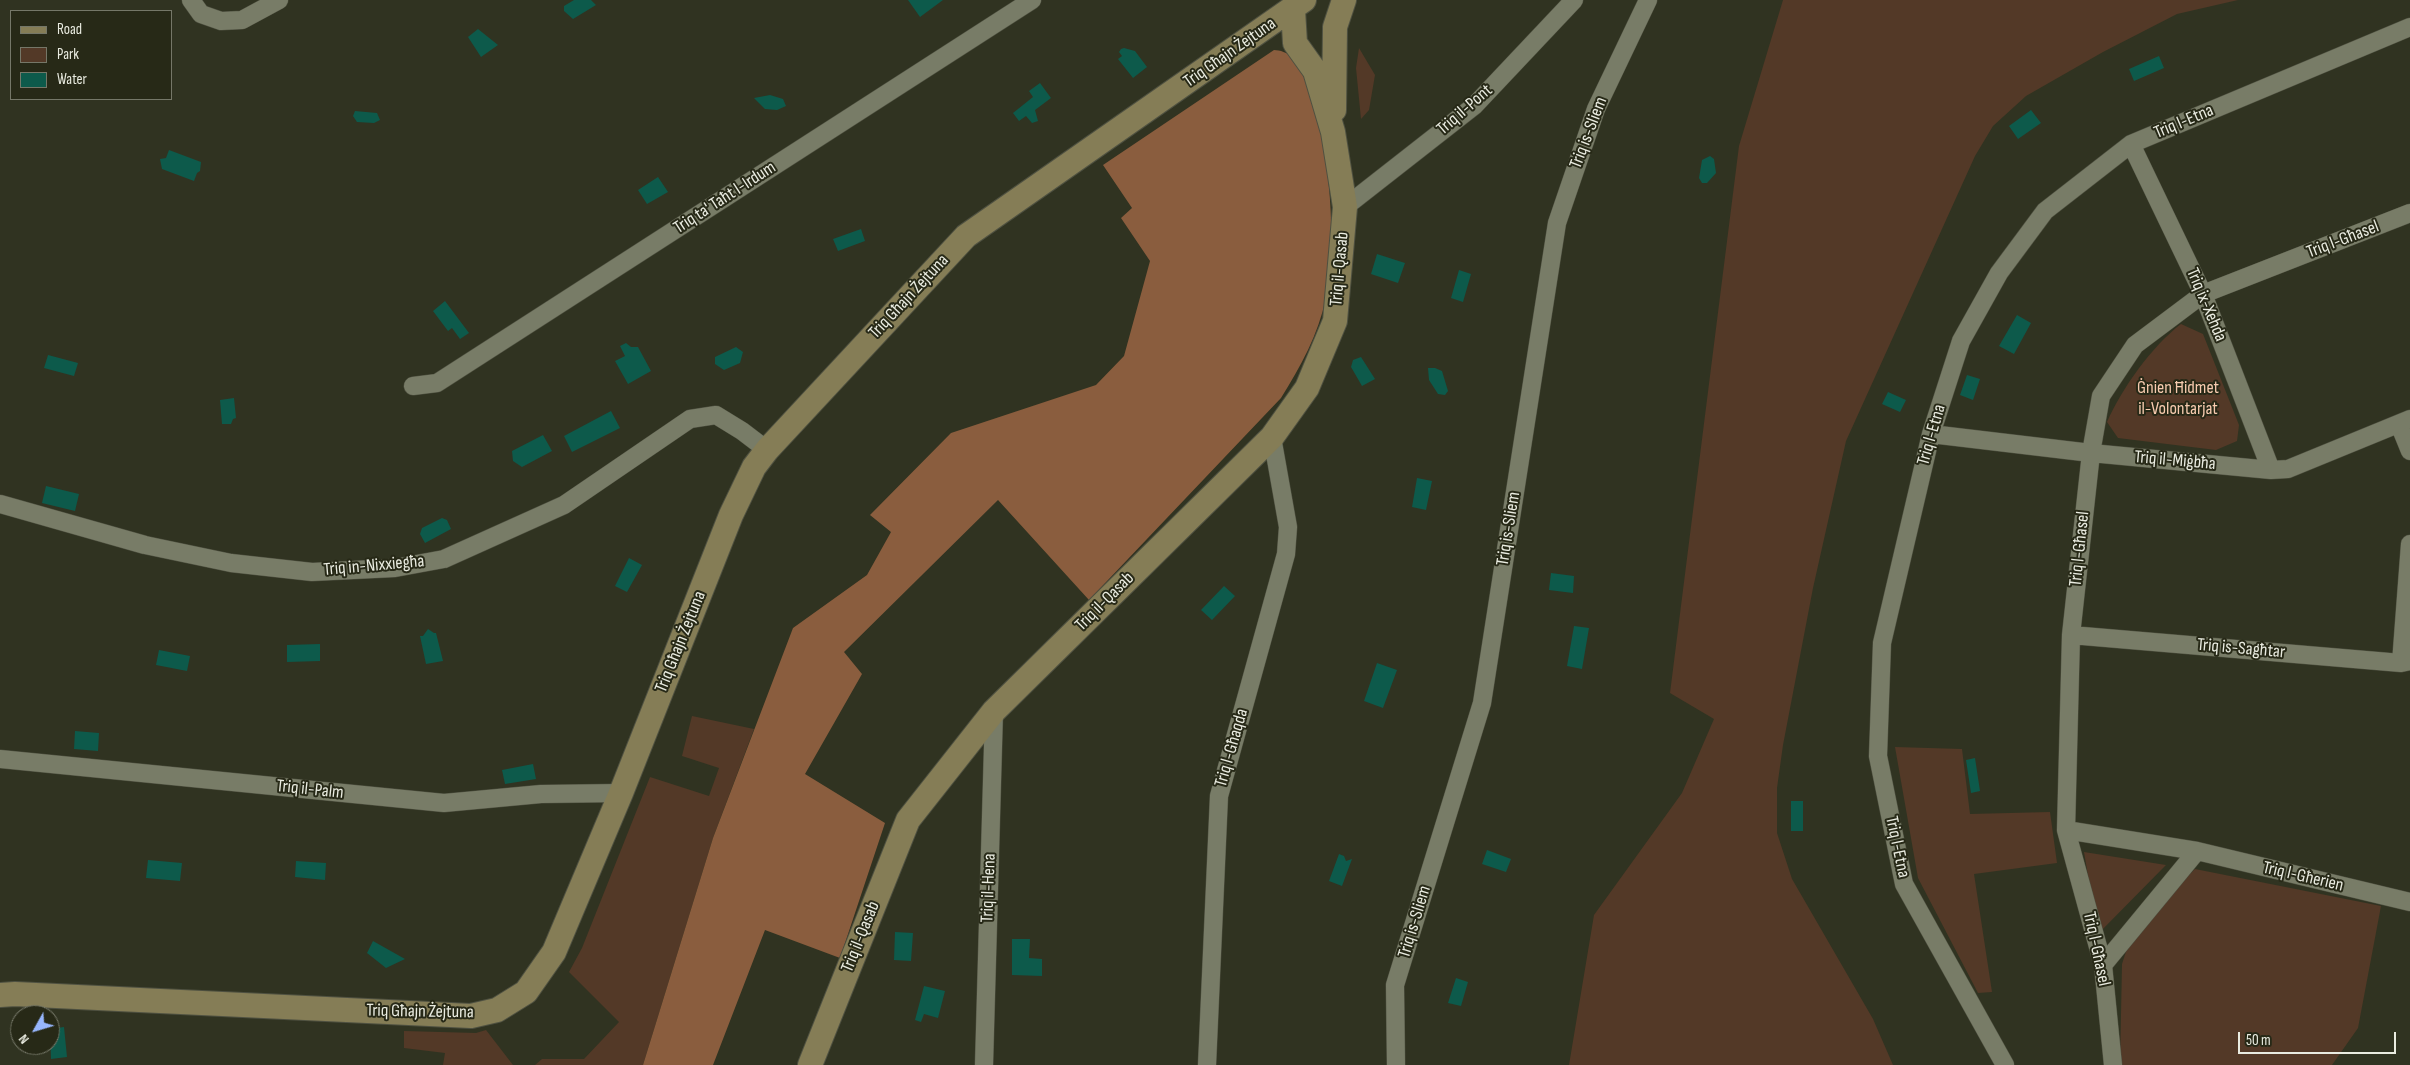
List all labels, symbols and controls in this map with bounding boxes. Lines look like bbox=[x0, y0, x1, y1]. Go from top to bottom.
legend bbox=[10, 10, 172, 100]
street label: Triq Għajn Żejtuna bbox=[1180, 13, 1280, 93]
text: Road bbox=[57, 20, 82, 39]
text: Park bbox=[57, 45, 79, 64]
text: Water bbox=[57, 70, 87, 89]
street label: Triq il-Pont bbox=[1433, 80, 1497, 140]
street label: Triq is-Sliem bbox=[1566, 94, 1612, 172]
street label: Triq l-Etna bbox=[2151, 100, 2217, 144]
street label: Triq ta' Taħt l-Irdum bbox=[670, 157, 780, 239]
street label: Triq l-Għasel bbox=[2304, 216, 2382, 264]
street label: Triq il-Qasab bbox=[1326, 231, 1354, 307]
street label: Triq Għajn Żejtuna bbox=[864, 250, 954, 344]
street label: Triq ix-Xehda bbox=[2181, 265, 2231, 345]
park label: Ġnien Ħidmet il-Volontarjat bbox=[2137, 377, 2219, 419]
street label: Triq l-Etna bbox=[1913, 402, 1951, 468]
street label: Triq il-Miġbħa bbox=[2133, 447, 2217, 475]
street label: Triq is-Sliem bbox=[1492, 490, 1526, 568]
street label: Triq l-Għasel bbox=[2065, 510, 2095, 588]
street label: Triq in-Nixxiegħa bbox=[323, 551, 425, 581]
street label: Triq il-Qasab bbox=[1071, 568, 1139, 636]
street label: Triq Għajn Żejtuna bbox=[651, 588, 711, 696]
street label: Triq is-Sagħtar bbox=[2196, 634, 2286, 664]
street label: Triq l-Għaqda bbox=[1211, 706, 1253, 790]
street label: Triq il-Palm bbox=[275, 776, 345, 804]
street label: Triq l-Etna bbox=[1880, 814, 1914, 880]
street label: Triq il-Hena bbox=[977, 853, 1001, 923]
street label: Triq l-Għerien bbox=[2261, 857, 2345, 897]
street label: Triq is-Sliem bbox=[1394, 883, 1436, 961]
street label: Triq il-Qasab bbox=[837, 898, 885, 976]
street label: Triq l-Għasel bbox=[2078, 910, 2114, 988]
street label: Triq Għajn Żejtuna bbox=[366, 1000, 474, 1024]
north arrow bbox=[10, 1005, 60, 1055]
scale bar bbox=[2240, 1022, 2398, 1054]
text: N bbox=[15, 1031, 33, 1047]
text: 50 m bbox=[2246, 1031, 2271, 1050]

